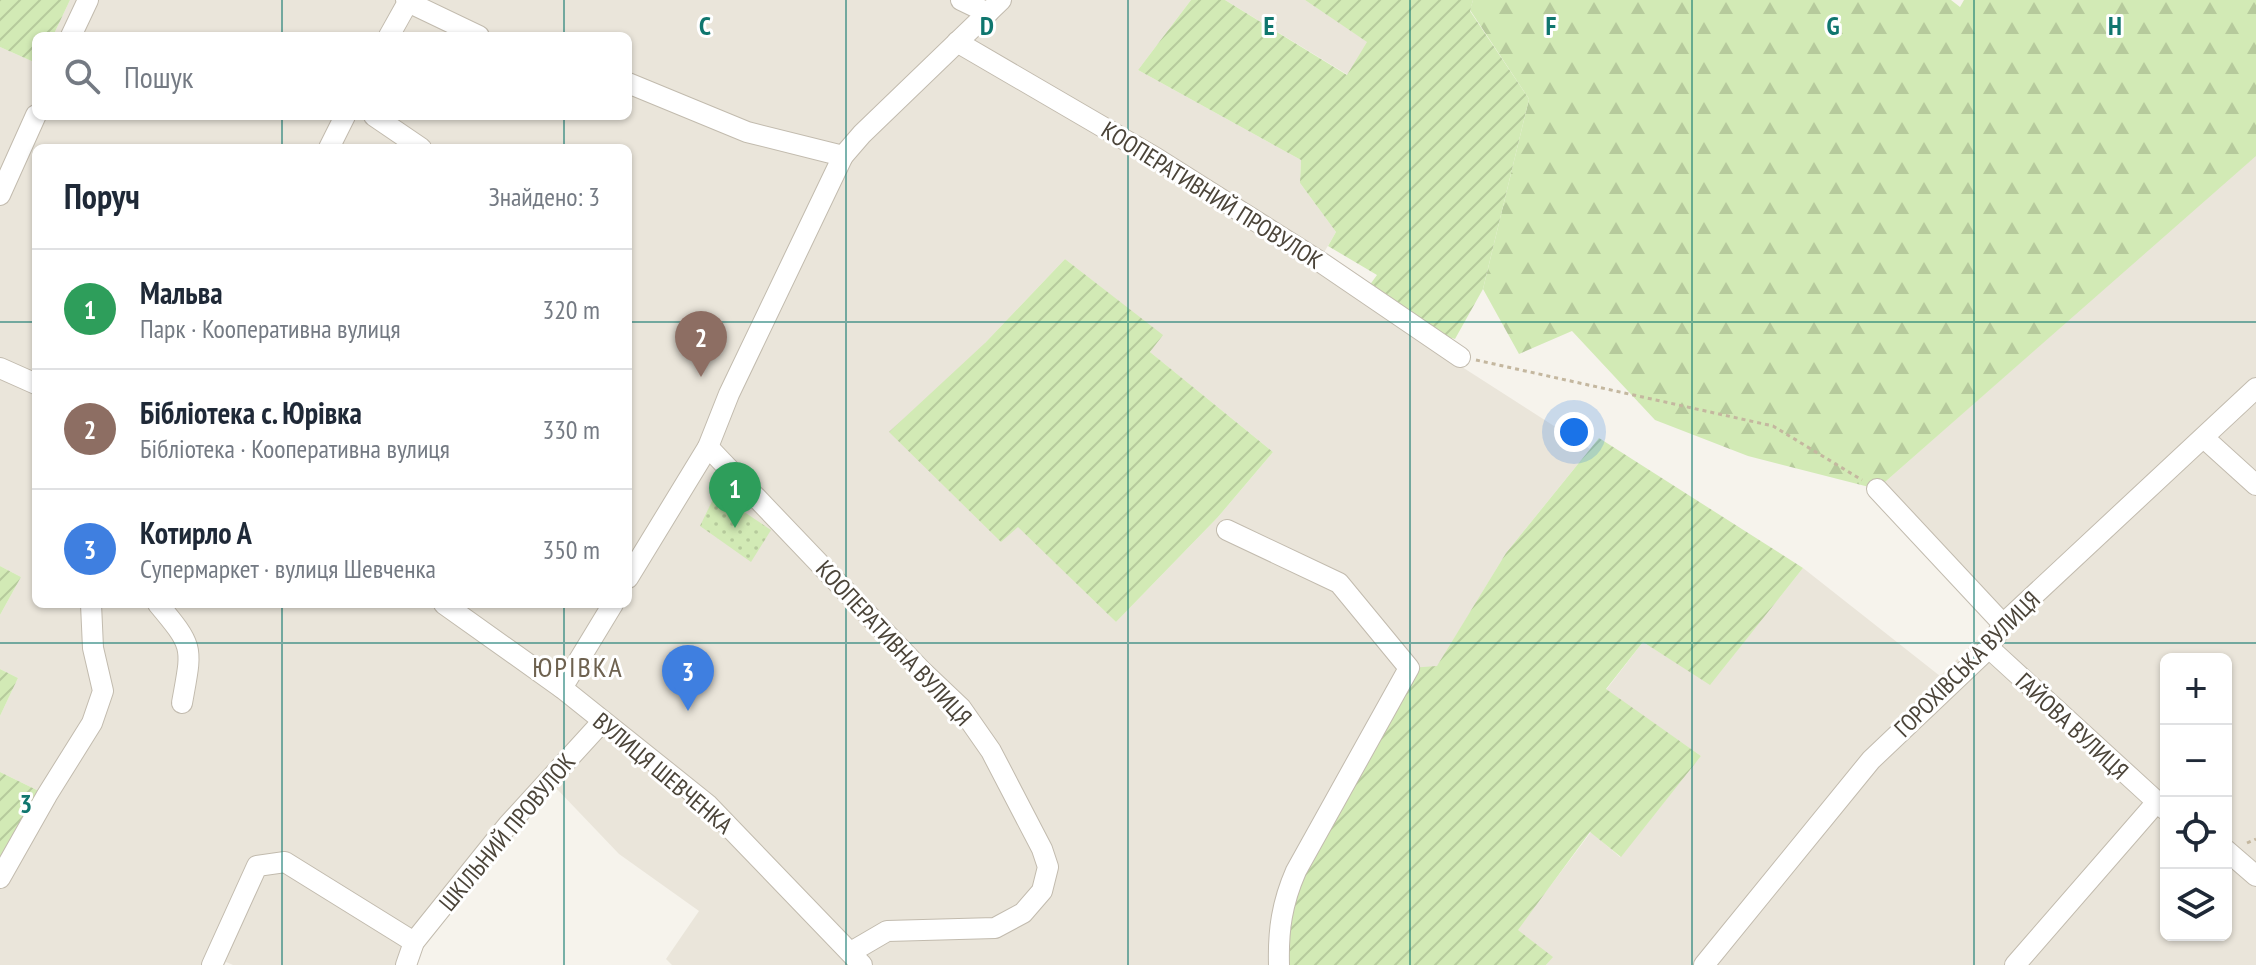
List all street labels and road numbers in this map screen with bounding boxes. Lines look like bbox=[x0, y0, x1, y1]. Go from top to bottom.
street label: КООПЕРАТИВНИЙ ПРОВУЛОК bbox=[1096, 114, 1328, 276]
street label: КООПЕРАТИВНА ВУЛИЦЯ bbox=[809, 554, 979, 732]
street label: ГОРОХІВСЬКА ВУЛИЦЯ bbox=[1887, 584, 2047, 744]
street label: ГАЙОВА ВУЛИЦЯ bbox=[2009, 666, 2135, 786]
street label: ВУЛИЦЯ ШЕВЧЕНКА bbox=[587, 706, 740, 841]
street label: ШКІЛЬНИЙ ПРОВУЛОК bbox=[432, 747, 582, 917]

